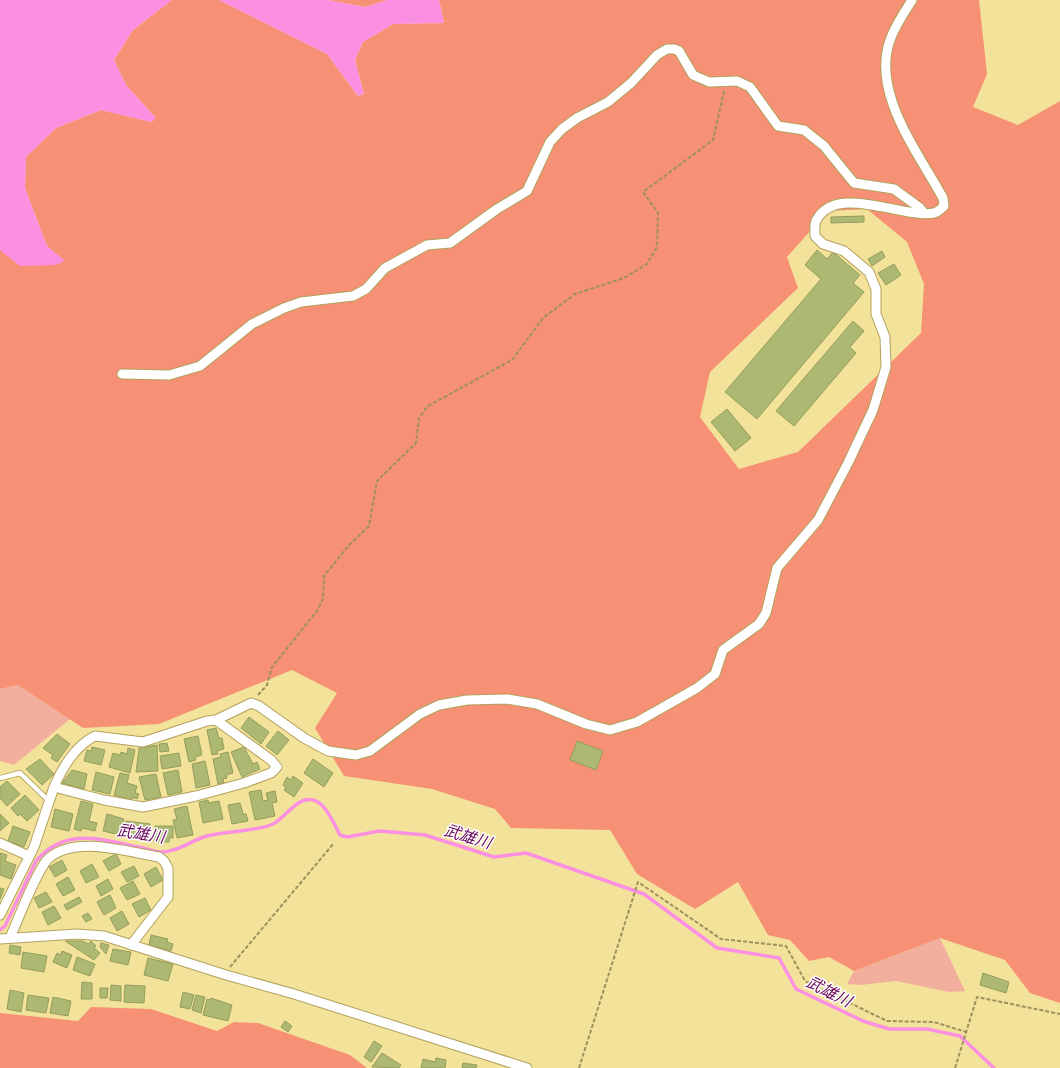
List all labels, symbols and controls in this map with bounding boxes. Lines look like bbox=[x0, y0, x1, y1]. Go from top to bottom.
water label: 武雄川 bbox=[115, 817, 169, 849]
water label: 武雄川 bbox=[442, 818, 496, 855]
water label: 武雄川 bbox=[802, 969, 858, 1013]

